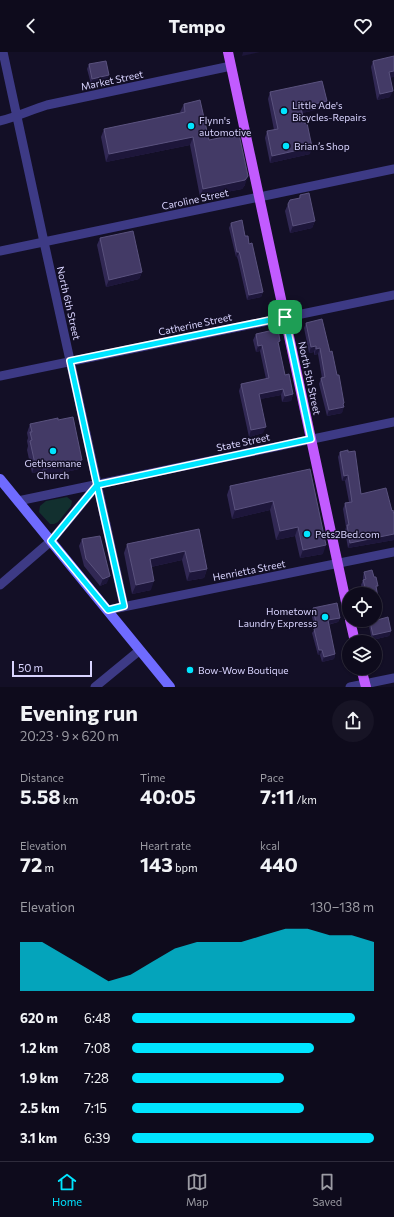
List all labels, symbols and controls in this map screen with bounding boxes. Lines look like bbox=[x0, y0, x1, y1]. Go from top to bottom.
icon: back bbox=[20, 15, 42, 37]
text: Tempo bbox=[169, 15, 225, 37]
icon: heart bbox=[352, 15, 374, 37]
street label: Market Street bbox=[80, 68, 144, 92]
place label: Little Ade's Bicycles-Repairs bbox=[292, 99, 367, 123]
marker: Little Ade's Bicycles-Repairs bbox=[279, 106, 289, 116]
place label: Flynn's automotive bbox=[199, 114, 251, 138]
marker: Flynn's automotive bbox=[186, 121, 196, 131]
place label: Brian’s Shop bbox=[294, 140, 350, 152]
marker: Brian’s Shop bbox=[281, 141, 291, 151]
street label: Caroline Street bbox=[160, 186, 230, 212]
street label: North 6th Street bbox=[55, 265, 83, 341]
pin bbox=[268, 300, 302, 334]
icon: arrive bbox=[274, 306, 296, 328]
street label: Catherine Street bbox=[157, 310, 233, 338]
street label: North 5th Street bbox=[296, 340, 324, 416]
street label: State Street bbox=[215, 430, 271, 454]
marker: Gethsemane Church bbox=[48, 446, 58, 456]
place label: Gethsemane Church bbox=[24, 457, 82, 481]
place label: Pets2Bed.com bbox=[315, 528, 380, 540]
marker: Pets2Bed.com bbox=[302, 529, 312, 539]
street label: Henrietta Street bbox=[212, 557, 286, 583]
map controls bbox=[342, 587, 382, 675]
button: locate bbox=[342, 587, 382, 627]
place label: Hometown Laundry Expresss bbox=[238, 605, 317, 629]
marker: Hometown Laundry Expresss bbox=[320, 612, 330, 622]
button: layers bbox=[342, 635, 382, 675]
scale bar bbox=[12, 659, 92, 678]
text: 50 m bbox=[18, 661, 43, 674]
place label: Bow-Wow Boutique bbox=[198, 664, 289, 676]
marker: Bow-Wow Boutique bbox=[185, 665, 195, 675]
text: Evening run bbox=[20, 699, 138, 726]
button: share bbox=[332, 700, 374, 742]
text: 20:23 · 9 × 620 m bbox=[20, 728, 119, 744]
text: Distance bbox=[20, 771, 64, 784]
text: Time bbox=[140, 771, 165, 784]
text: Pace bbox=[260, 771, 284, 784]
text: 5.58 bbox=[20, 784, 61, 808]
text: 40:05 bbox=[140, 784, 196, 808]
text: 7:11 bbox=[260, 784, 294, 808]
text: km bbox=[61, 793, 78, 806]
text: /km bbox=[294, 793, 317, 806]
text: Elevation bbox=[20, 839, 66, 852]
text: Heart rate bbox=[140, 839, 191, 852]
text: kcal bbox=[260, 839, 280, 852]
text: 72 bbox=[20, 852, 42, 876]
text: 143 bbox=[140, 852, 173, 876]
text: 440 bbox=[260, 852, 298, 876]
text: m bbox=[42, 861, 54, 874]
text: bpm bbox=[173, 861, 198, 874]
text: Elevation bbox=[20, 899, 75, 915]
text: 130–138 m bbox=[310, 899, 374, 915]
text: 620 m bbox=[20, 1010, 58, 1026]
text: 6:48 bbox=[84, 1010, 111, 1026]
text: 1.2 km bbox=[20, 1040, 58, 1056]
text: 7:08 bbox=[84, 1040, 110, 1056]
text: 1.9 km bbox=[20, 1070, 58, 1086]
text: 7:28 bbox=[84, 1070, 109, 1086]
text: 2.5 km bbox=[20, 1100, 60, 1116]
text: 7:15 bbox=[84, 1100, 107, 1116]
text: 3.1 km bbox=[20, 1130, 57, 1146]
text: 6:39 bbox=[84, 1130, 110, 1146]
tab: Home bbox=[52, 1171, 82, 1208]
tab: Map bbox=[186, 1171, 209, 1208]
tab: Saved bbox=[312, 1171, 342, 1208]

